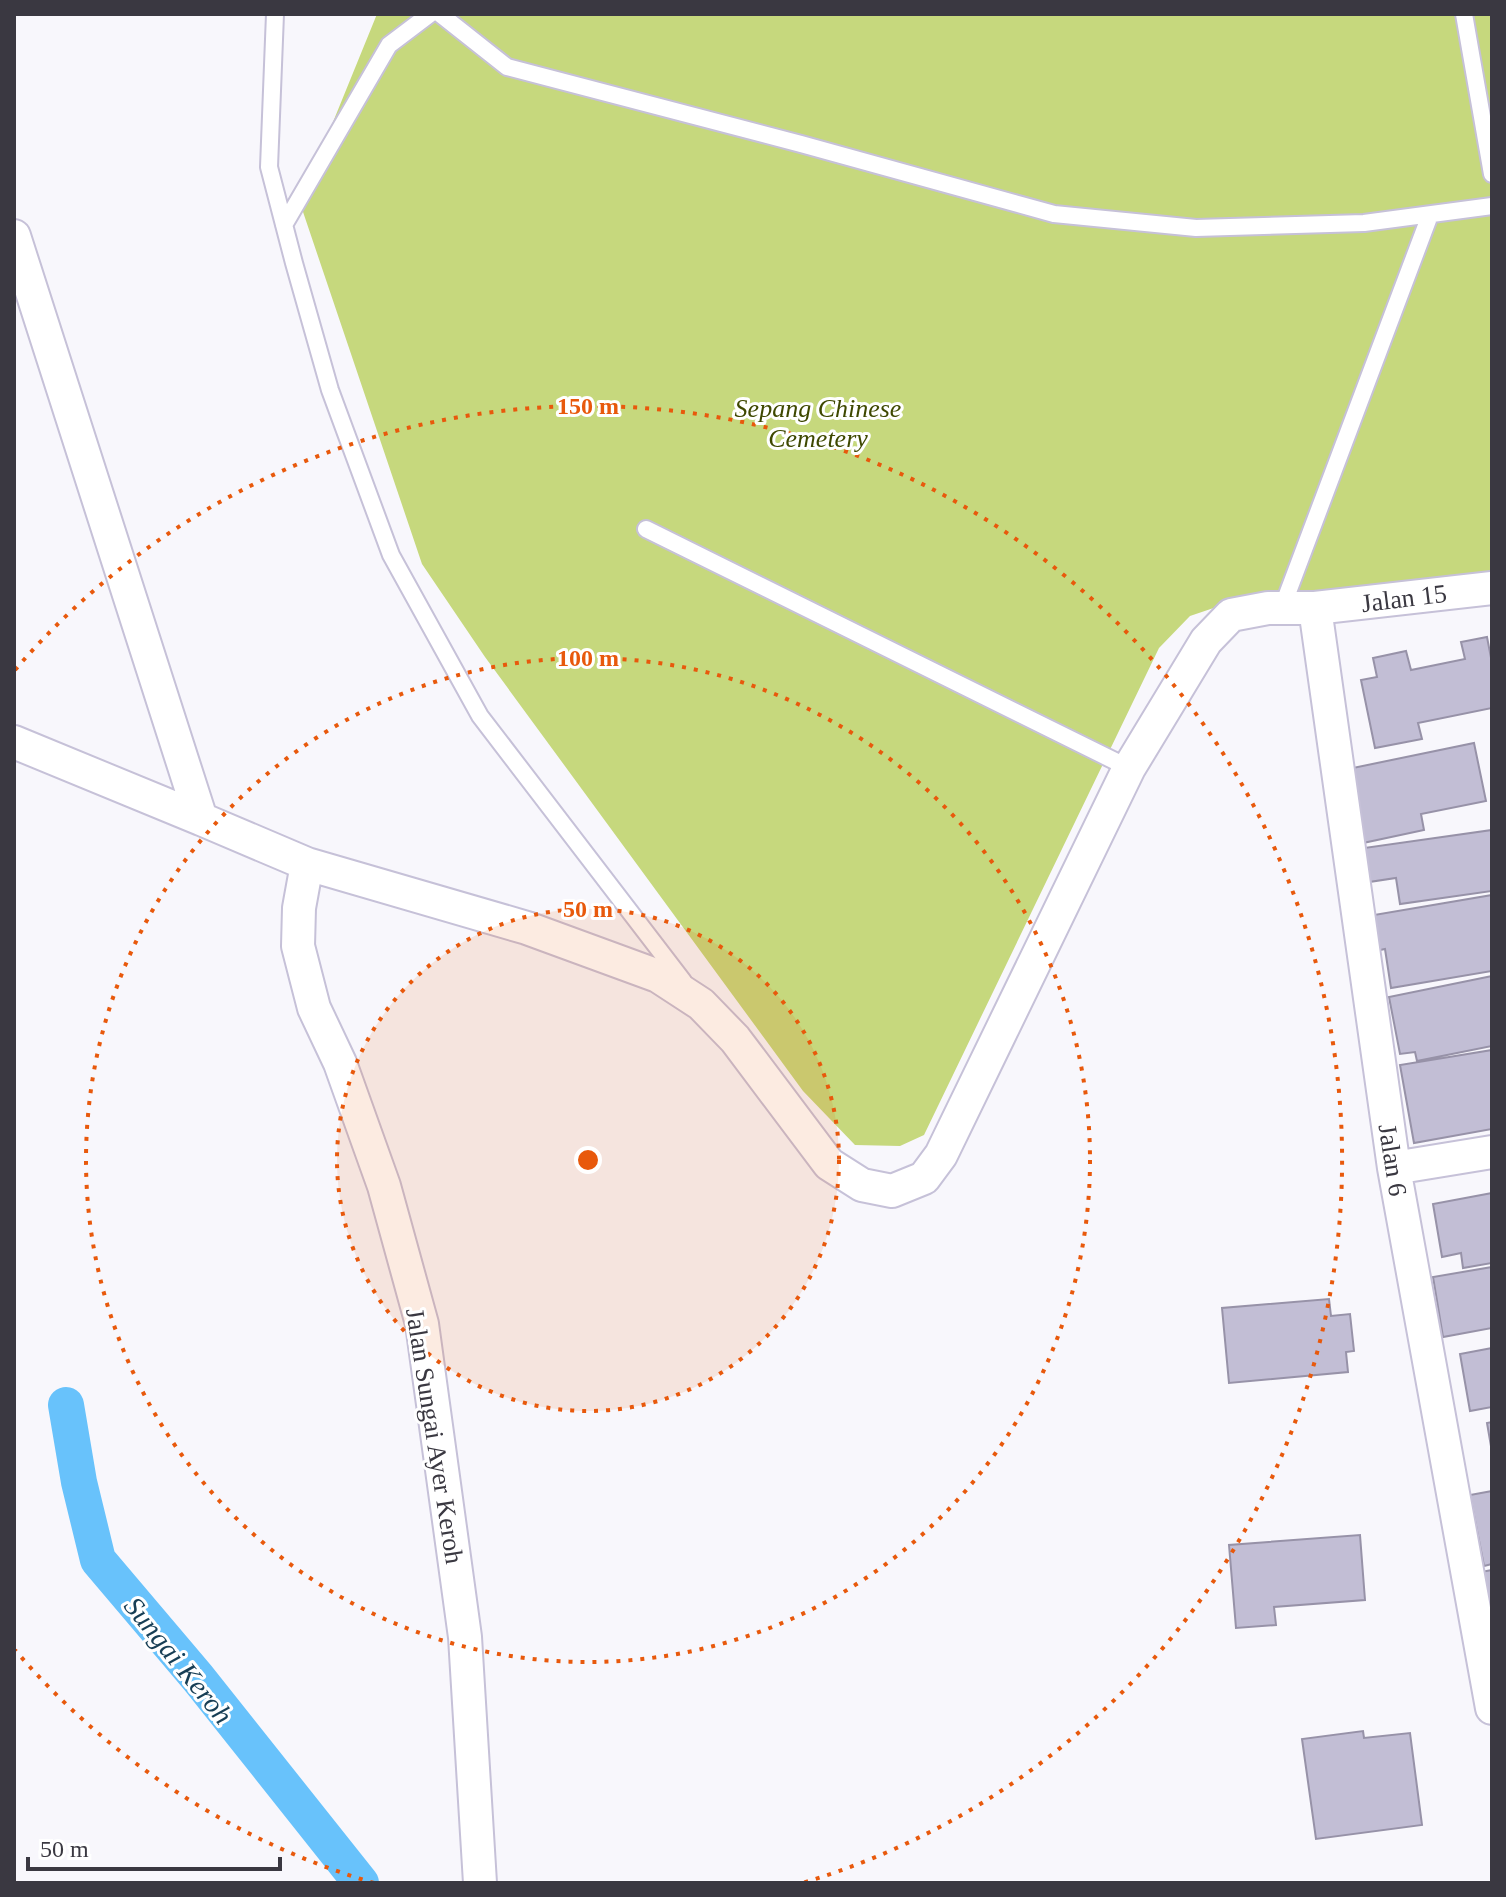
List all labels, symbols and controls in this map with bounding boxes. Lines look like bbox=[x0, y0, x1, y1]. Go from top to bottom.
text: 150 m bbox=[557, 393, 619, 419]
park label: Sepang Chinese Cemetery bbox=[735, 394, 901, 453]
street label: Jalan 15 bbox=[1360, 579, 1448, 618]
text: 100 m bbox=[557, 645, 619, 671]
text: 50 m bbox=[563, 896, 613, 922]
street label: Jalan 6 bbox=[1372, 1122, 1413, 1198]
centre of rings bbox=[574, 1146, 602, 1174]
street label: Jalan Sungai Ayer Keroh bbox=[400, 1306, 469, 1566]
water label: Sungai Keroh bbox=[118, 1591, 239, 1730]
scale bar bbox=[28, 1821, 280, 1871]
text: 50 m bbox=[40, 1836, 89, 1862]

